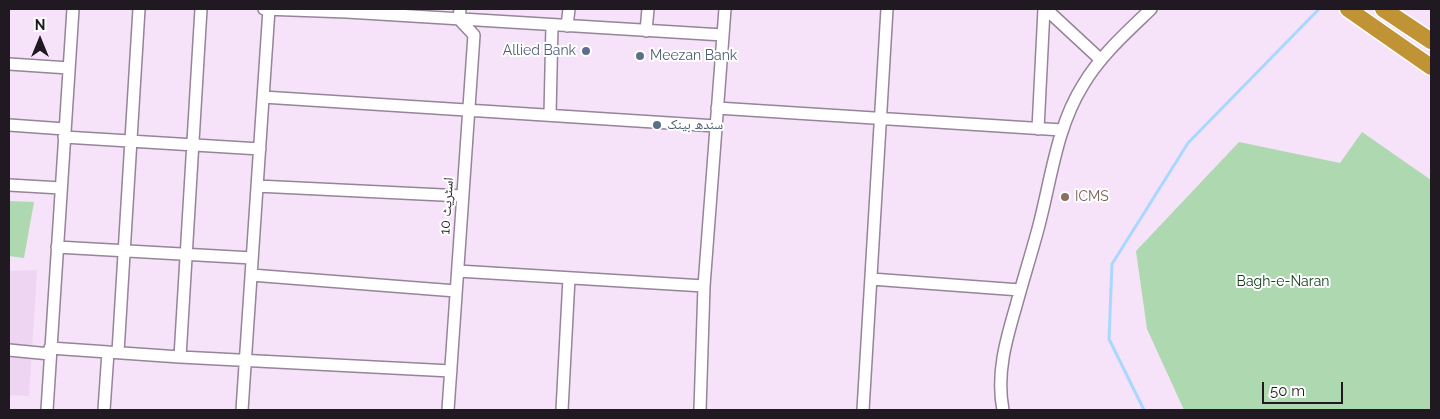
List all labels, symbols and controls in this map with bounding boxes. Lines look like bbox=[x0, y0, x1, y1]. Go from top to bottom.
north arrow bbox=[15, 15, 65, 65]
text: N bbox=[35, 17, 45, 33]
place label: Allied Bank bbox=[503, 43, 576, 59]
marker: Allied Bank bbox=[580, 45, 592, 57]
place label: Meezan Bank bbox=[650, 48, 737, 64]
marker: Meezan Bank bbox=[634, 50, 646, 62]
place label: سندھ بینک bbox=[667, 117, 723, 133]
marker: سندھ بینک bbox=[651, 119, 663, 131]
street label: اسٹریٹ 10 bbox=[437, 177, 457, 235]
place label: ICMS bbox=[1075, 189, 1109, 205]
marker: ICMS bbox=[1059, 191, 1071, 203]
park label: Bagh-e-Naran bbox=[1237, 274, 1329, 290]
scale bar bbox=[1265, 372, 1346, 404]
text: 50 m bbox=[1270, 382, 1305, 400]

